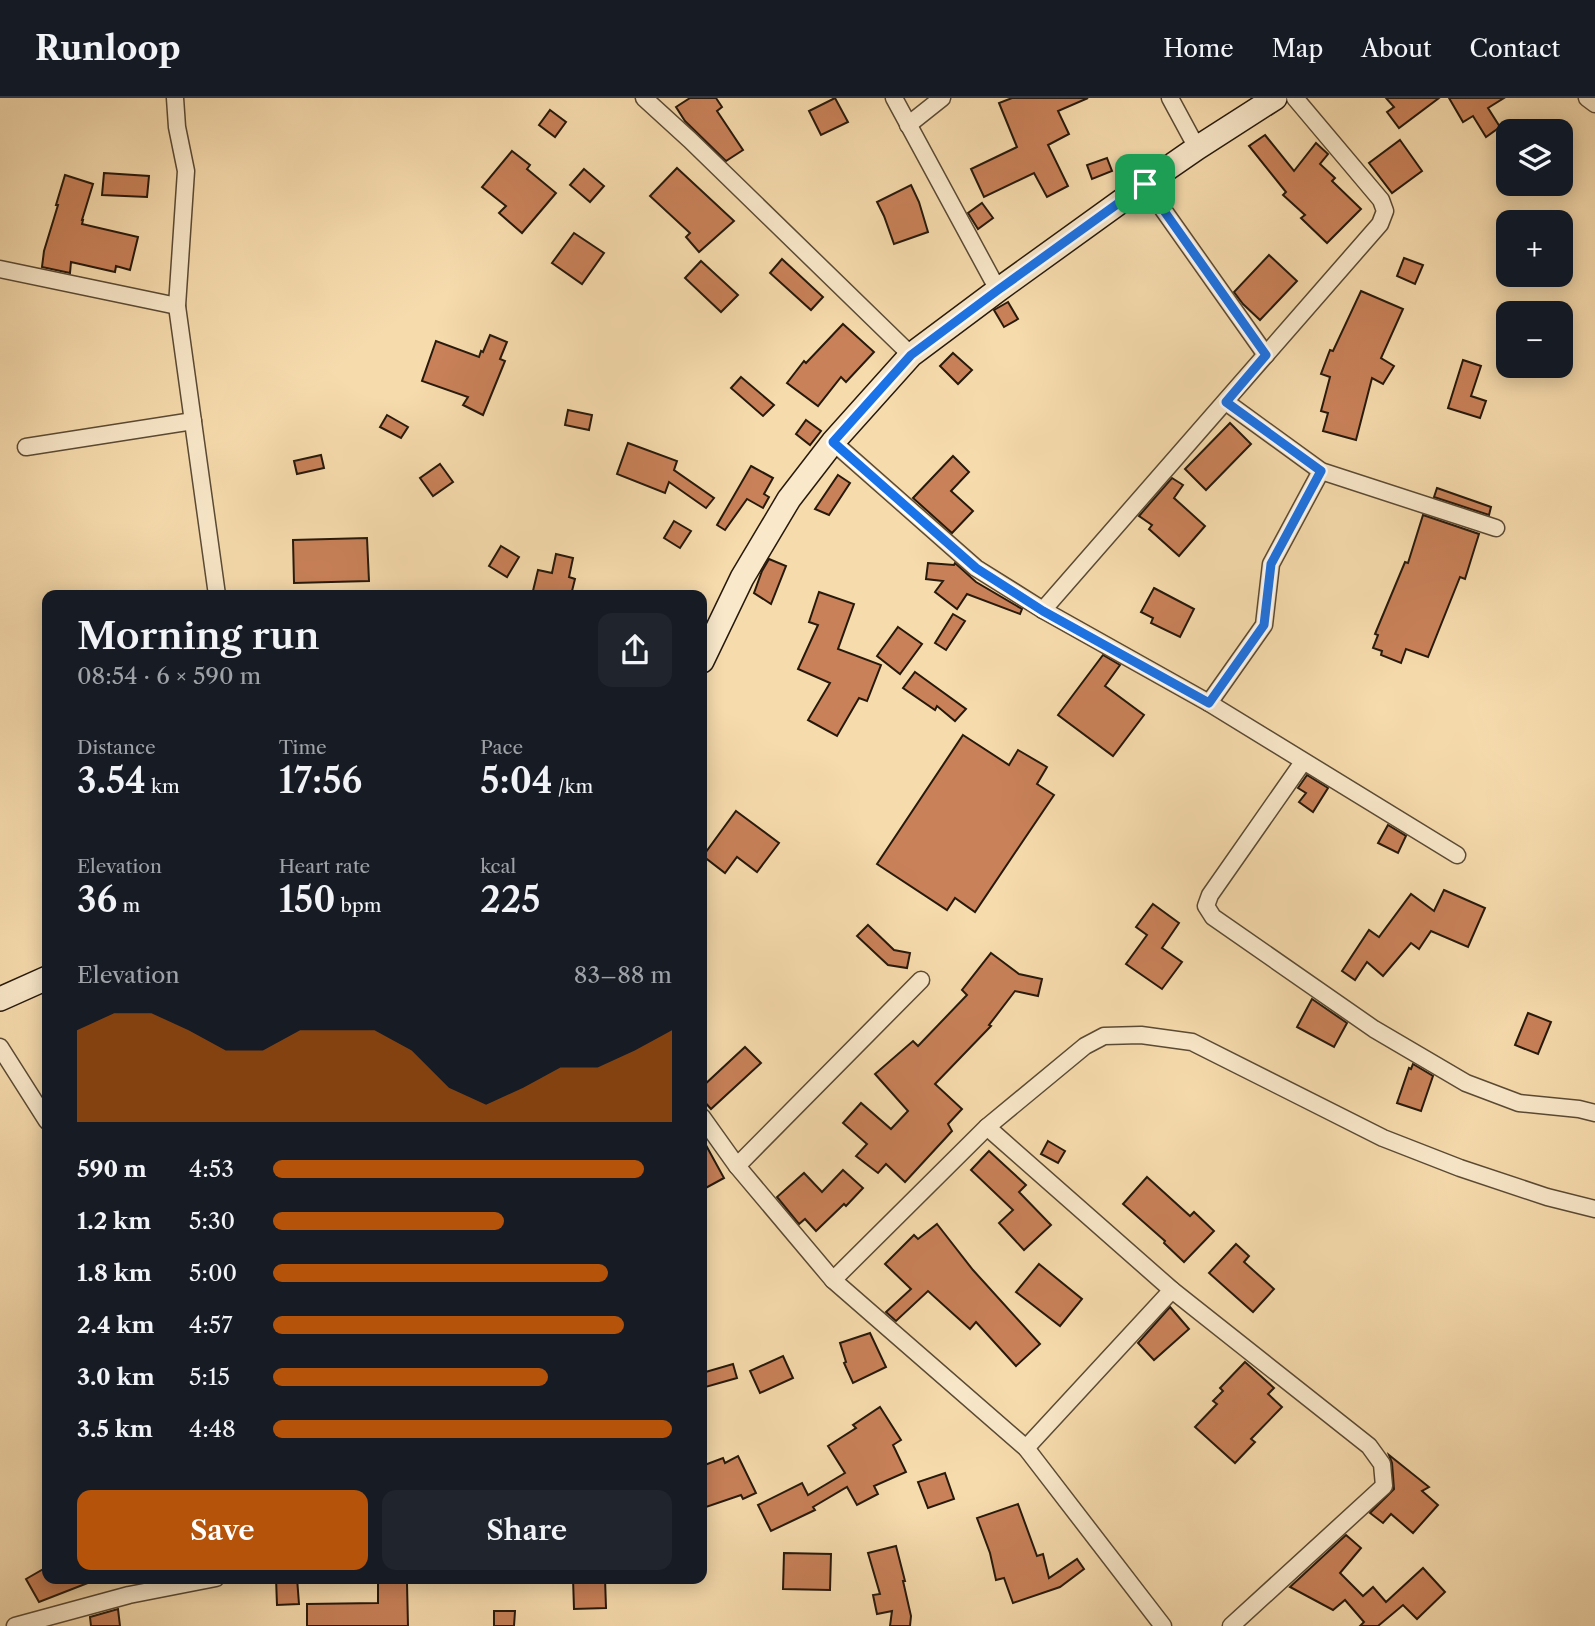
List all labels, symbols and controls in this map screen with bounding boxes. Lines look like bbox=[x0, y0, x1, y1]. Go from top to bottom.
text: Runloop bbox=[35, 28, 181, 69]
text: Home bbox=[1163, 34, 1234, 63]
text: Map bbox=[1272, 34, 1323, 63]
text: About bbox=[1361, 34, 1432, 63]
text: Contact bbox=[1470, 34, 1560, 63]
map controls bbox=[1496, 119, 1573, 378]
button: layers bbox=[1496, 119, 1573, 196]
pin bbox=[1115, 154, 1175, 214]
icon: arrive bbox=[1126, 165, 1164, 203]
button: + bbox=[1496, 210, 1573, 287]
button: − bbox=[1496, 301, 1573, 378]
text: Morning run bbox=[77, 612, 320, 659]
button: share bbox=[598, 613, 672, 687]
text: 08:54 · 6 × 590 m bbox=[77, 662, 261, 690]
text: Distance bbox=[77, 736, 156, 759]
text: Time bbox=[279, 736, 327, 759]
text: Pace bbox=[480, 736, 523, 759]
text: 3.54 bbox=[77, 759, 146, 802]
text: 17:56 bbox=[279, 759, 362, 802]
text: 5:04 bbox=[480, 759, 553, 802]
text: km bbox=[146, 775, 180, 798]
text: /km bbox=[553, 775, 593, 798]
text: Elevation bbox=[77, 855, 162, 878]
text: Heart rate bbox=[279, 855, 370, 878]
text: kcal bbox=[480, 855, 516, 878]
text: 36 bbox=[77, 878, 117, 921]
text: 150 bbox=[279, 878, 336, 921]
text: 225 bbox=[480, 878, 541, 921]
text: m bbox=[117, 894, 140, 917]
text: bpm bbox=[336, 894, 381, 917]
text: Elevation bbox=[77, 961, 180, 989]
text: 83–88 m bbox=[574, 961, 672, 989]
text: 590 m bbox=[77, 1155, 147, 1183]
text: 4:53 bbox=[189, 1155, 234, 1183]
text: 1.2 km bbox=[77, 1207, 151, 1235]
text: 5:30 bbox=[189, 1207, 235, 1235]
text: 1.8 km bbox=[77, 1259, 152, 1287]
text: 5:00 bbox=[189, 1259, 237, 1287]
text: 2.4 km bbox=[77, 1311, 154, 1339]
text: 4:57 bbox=[189, 1311, 233, 1339]
text: 3.0 km bbox=[77, 1363, 155, 1391]
text: 5:15 bbox=[189, 1363, 230, 1391]
text: 3.5 km bbox=[77, 1415, 153, 1443]
text: 4:48 bbox=[189, 1415, 236, 1443]
button: Save bbox=[77, 1490, 368, 1570]
button: Share bbox=[382, 1490, 672, 1570]

